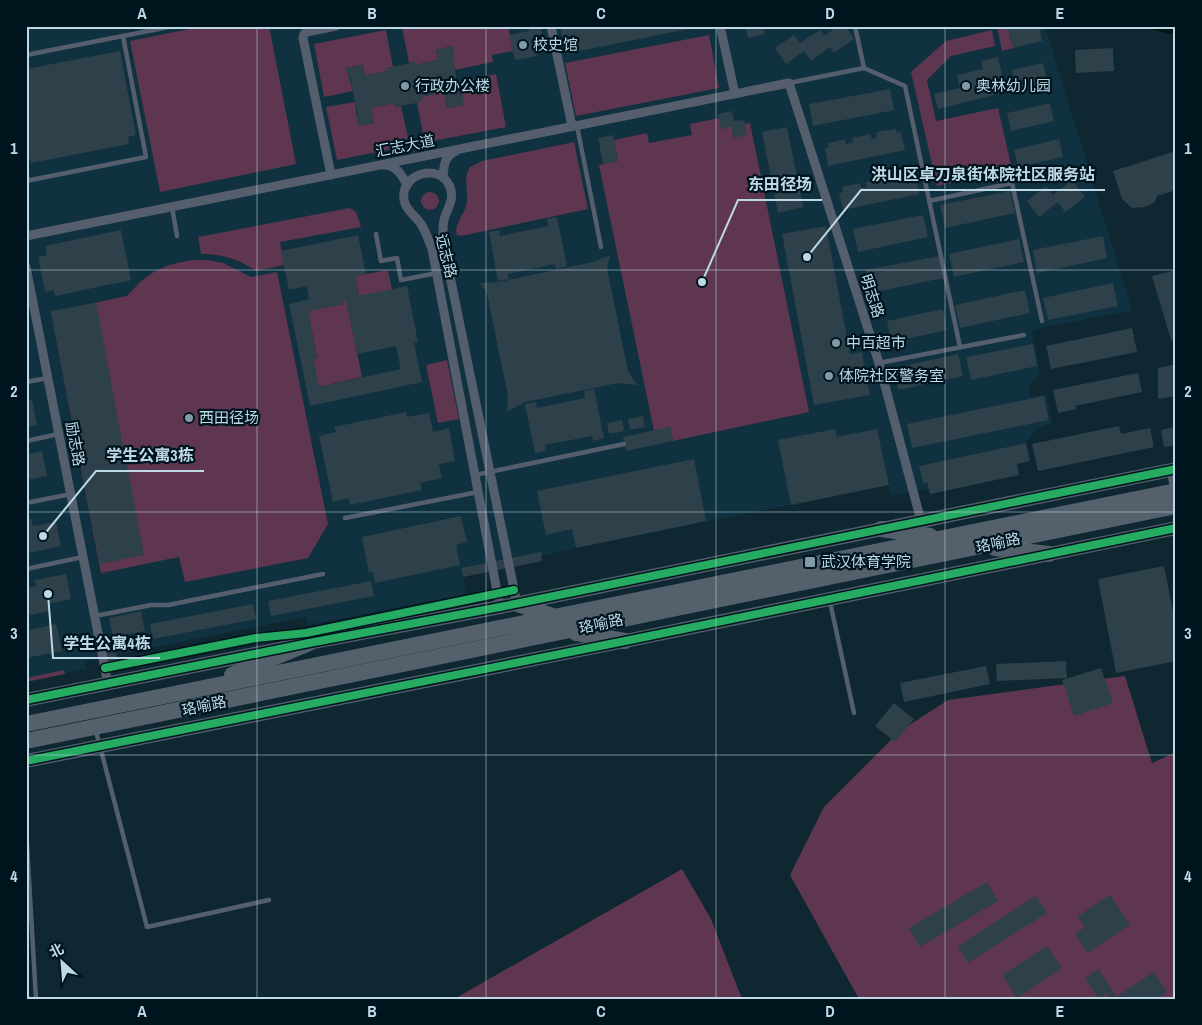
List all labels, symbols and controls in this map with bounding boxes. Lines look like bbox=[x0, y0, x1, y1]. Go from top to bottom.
text: A bbox=[137, 2, 147, 24]
text: B bbox=[367, 2, 377, 24]
text: C bbox=[596, 2, 606, 24]
text: D bbox=[825, 2, 835, 24]
text: E bbox=[1056, 2, 1065, 24]
place label: 校史馆 bbox=[533, 34, 578, 55]
marker: 校史馆 bbox=[517, 39, 529, 51]
place label: 行政办公楼 bbox=[415, 75, 490, 96]
place label: 奥林幼儿园 bbox=[976, 75, 1051, 96]
marker: 行政办公楼 bbox=[399, 80, 411, 92]
marker: 奥林幼儿园 bbox=[960, 80, 972, 92]
street label: 汇志大道 bbox=[373, 129, 436, 162]
text: 1 bbox=[10, 137, 18, 159]
text: 1 bbox=[1184, 137, 1192, 159]
callout: 洪山区卓刀泉街体院社区服务站 bbox=[861, 159, 1105, 190]
text: 洪山区卓刀泉街体院社区服务站 bbox=[871, 163, 1095, 185]
callout: 东田径场 bbox=[738, 169, 822, 200]
text: 东田径场 bbox=[748, 173, 812, 195]
street label: 远志路 bbox=[431, 231, 462, 280]
street label: 明志路 bbox=[856, 271, 889, 320]
place label: 中百超市 bbox=[846, 332, 906, 353]
marker: 中百超市 bbox=[830, 337, 842, 349]
place label: 体院社区警务室 bbox=[839, 365, 944, 386]
marker: 体院社区警务室 bbox=[823, 370, 835, 382]
text: 2 bbox=[10, 380, 18, 402]
text: 2 bbox=[1184, 380, 1192, 402]
place label: 西田径场 bbox=[199, 407, 259, 428]
marker: 西田径场 bbox=[183, 412, 195, 424]
street label: 励志路 bbox=[61, 420, 90, 468]
callout: 学生公寓3栋 bbox=[96, 440, 204, 471]
text: 学生公寓3栋 bbox=[106, 444, 194, 466]
street label: 珞喻路 bbox=[974, 528, 1022, 557]
place label: 武汉体育学院 bbox=[821, 551, 911, 572]
marker: 武汉体育学院 bbox=[803, 555, 817, 569]
street label: 珞喻路 bbox=[577, 609, 625, 638]
text: 3 bbox=[10, 622, 18, 644]
text: 3 bbox=[1184, 622, 1192, 644]
callout: 学生公寓4栋 bbox=[53, 627, 160, 658]
text: 学生公寓4栋 bbox=[63, 632, 151, 654]
street label: 珞喻路 bbox=[180, 691, 228, 720]
text: 4 bbox=[10, 865, 18, 887]
text: 4 bbox=[1184, 865, 1192, 887]
north arrow bbox=[38, 938, 88, 988]
text: 北 bbox=[46, 939, 67, 961]
text: A bbox=[137, 1000, 147, 1022]
text: B bbox=[367, 1000, 377, 1022]
text: C bbox=[596, 1000, 606, 1022]
text: D bbox=[825, 1000, 835, 1022]
text: E bbox=[1056, 1000, 1065, 1022]

